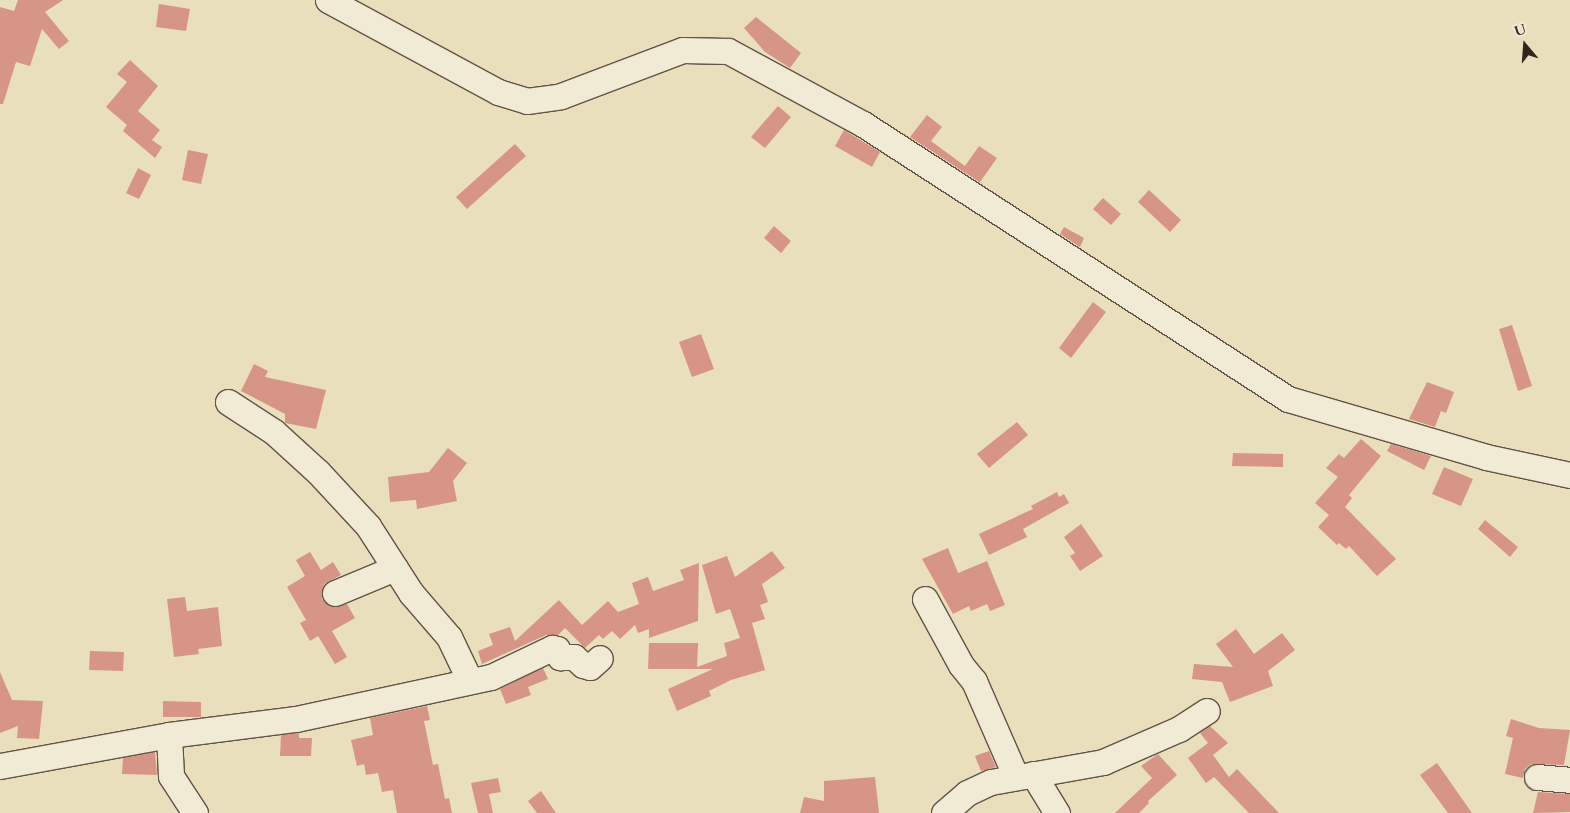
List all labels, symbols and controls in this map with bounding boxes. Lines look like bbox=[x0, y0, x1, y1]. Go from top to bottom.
text: U bbox=[1512, 19, 1529, 41]
north arrow bbox=[1500, 20, 1550, 70]

